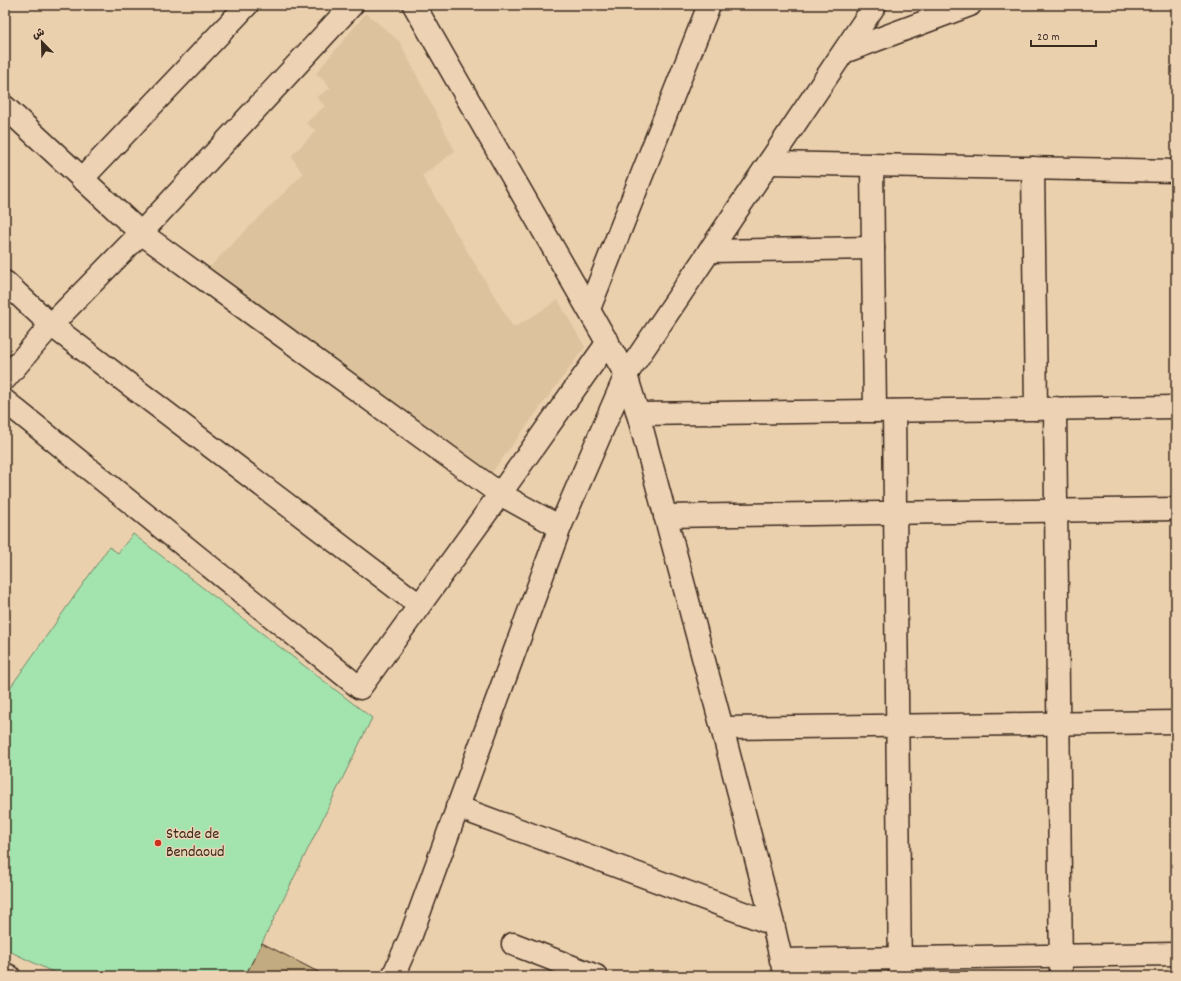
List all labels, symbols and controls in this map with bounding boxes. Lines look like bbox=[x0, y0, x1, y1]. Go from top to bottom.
north arrow bbox=[22, 22, 62, 62]
scale bar bbox=[1031, 22, 1096, 48]
text: ش bbox=[30, 25, 48, 44]
text: 20 m bbox=[1037, 29, 1060, 46]
place label: Stade de Bendaoud bbox=[166, 823, 225, 864]
marker: Stade de Bendaoud bbox=[153, 838, 163, 848]

